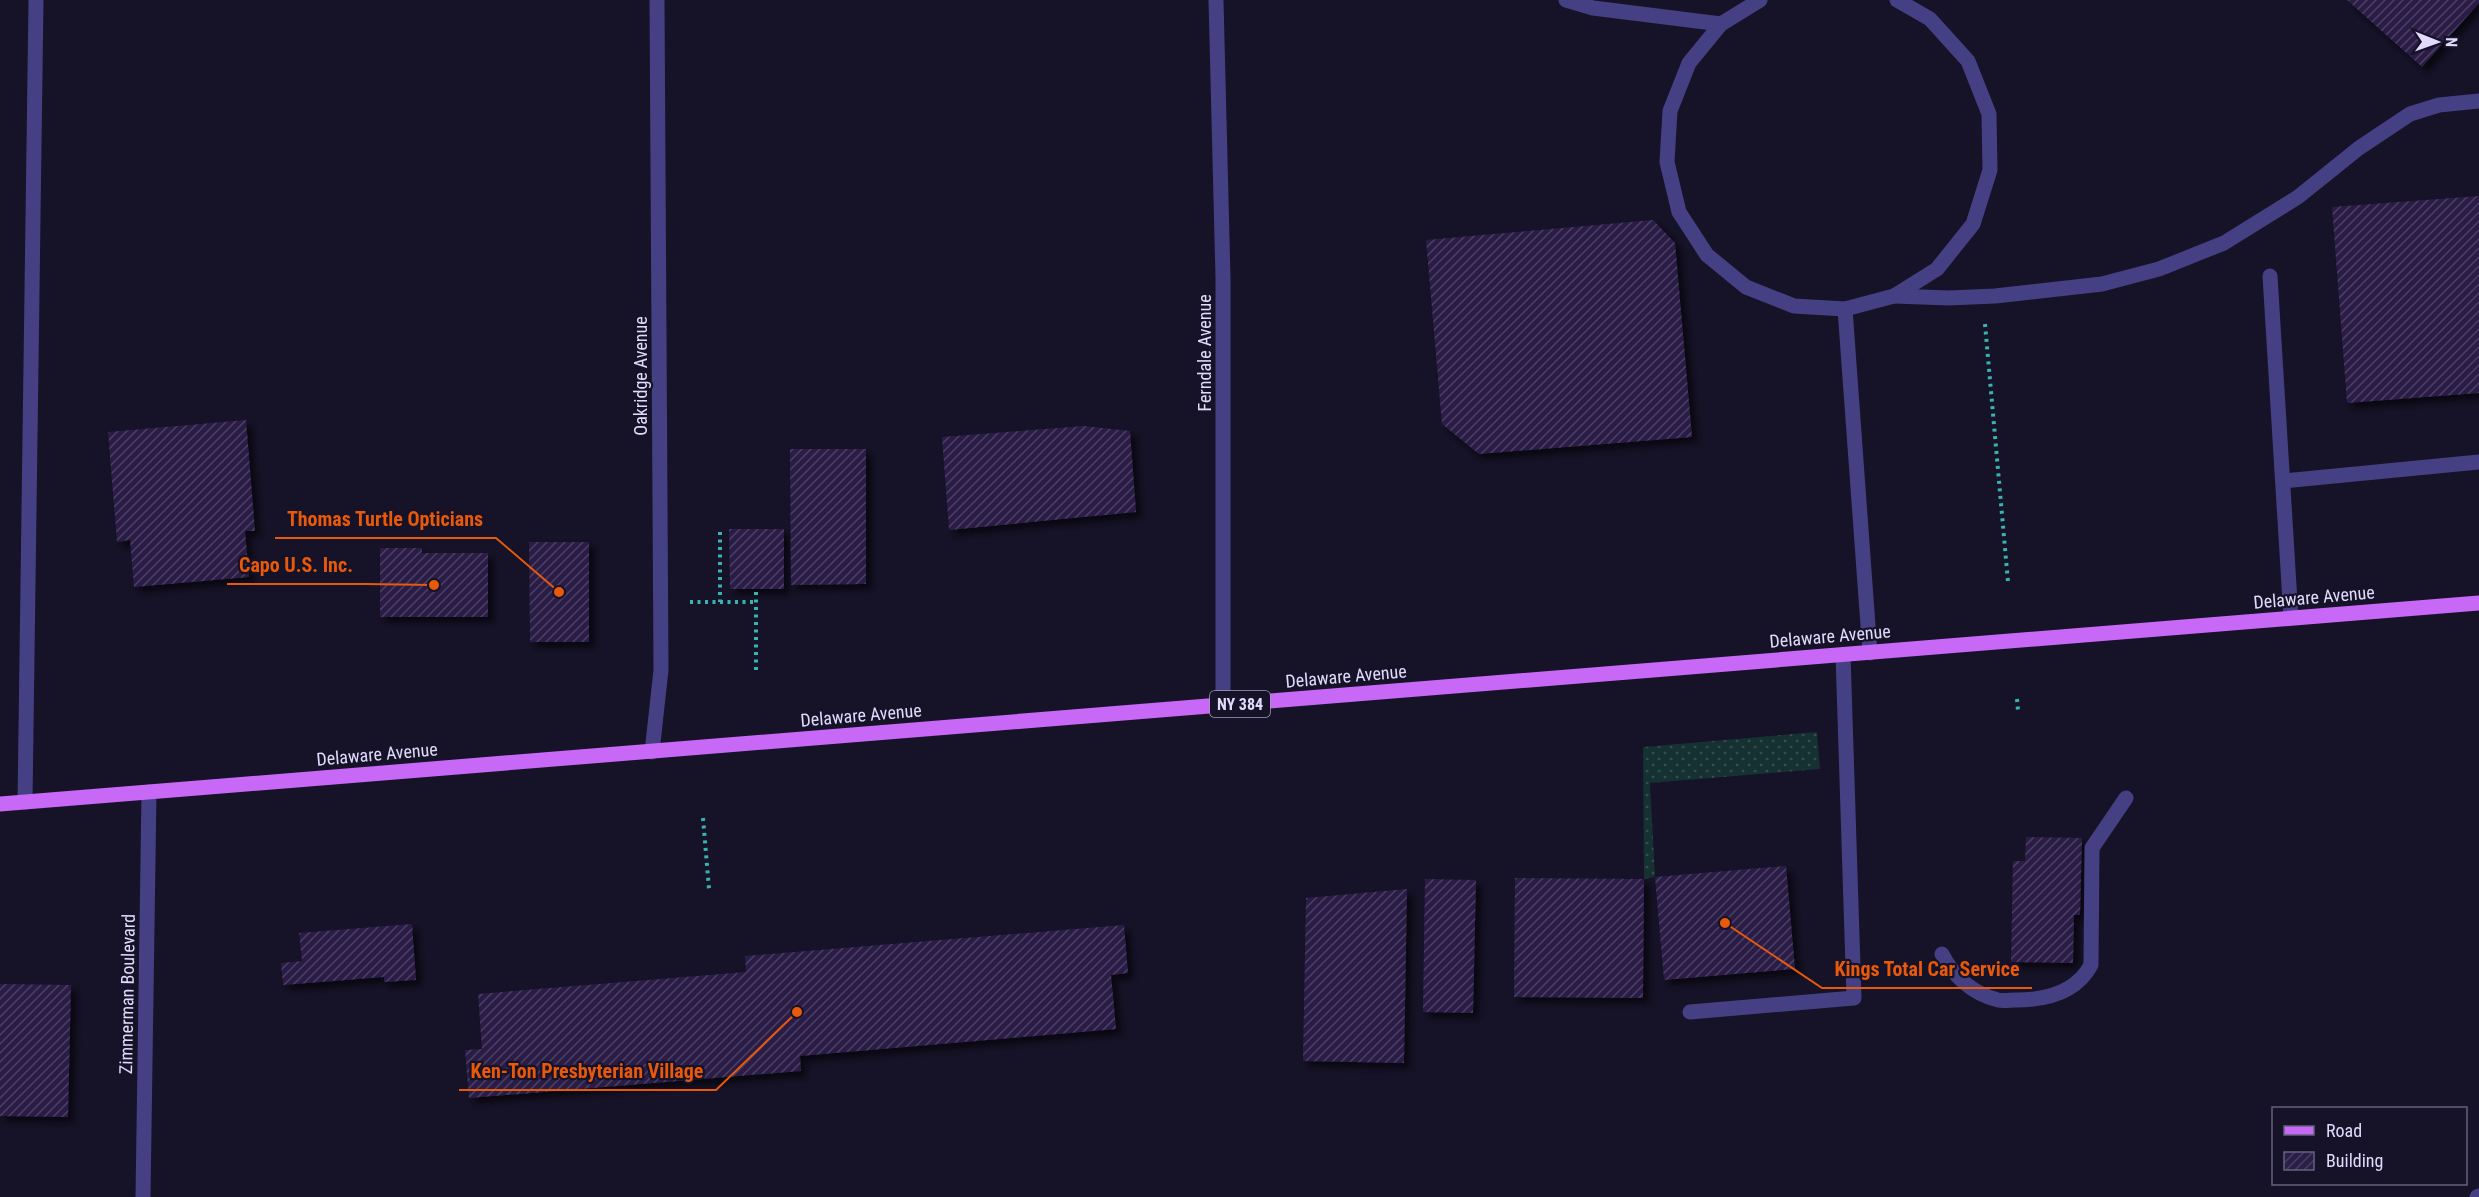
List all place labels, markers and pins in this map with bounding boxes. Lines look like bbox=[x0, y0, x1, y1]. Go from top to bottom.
callout: Thomas Turtle Opticians bbox=[275, 500, 496, 538]
callout: Capo U.S. Inc. bbox=[227, 546, 365, 584]
callout: Kings Total Car Service bbox=[1822, 950, 2032, 988]
callout: Ken-Ton Presbyterian Village bbox=[459, 1052, 716, 1090]

